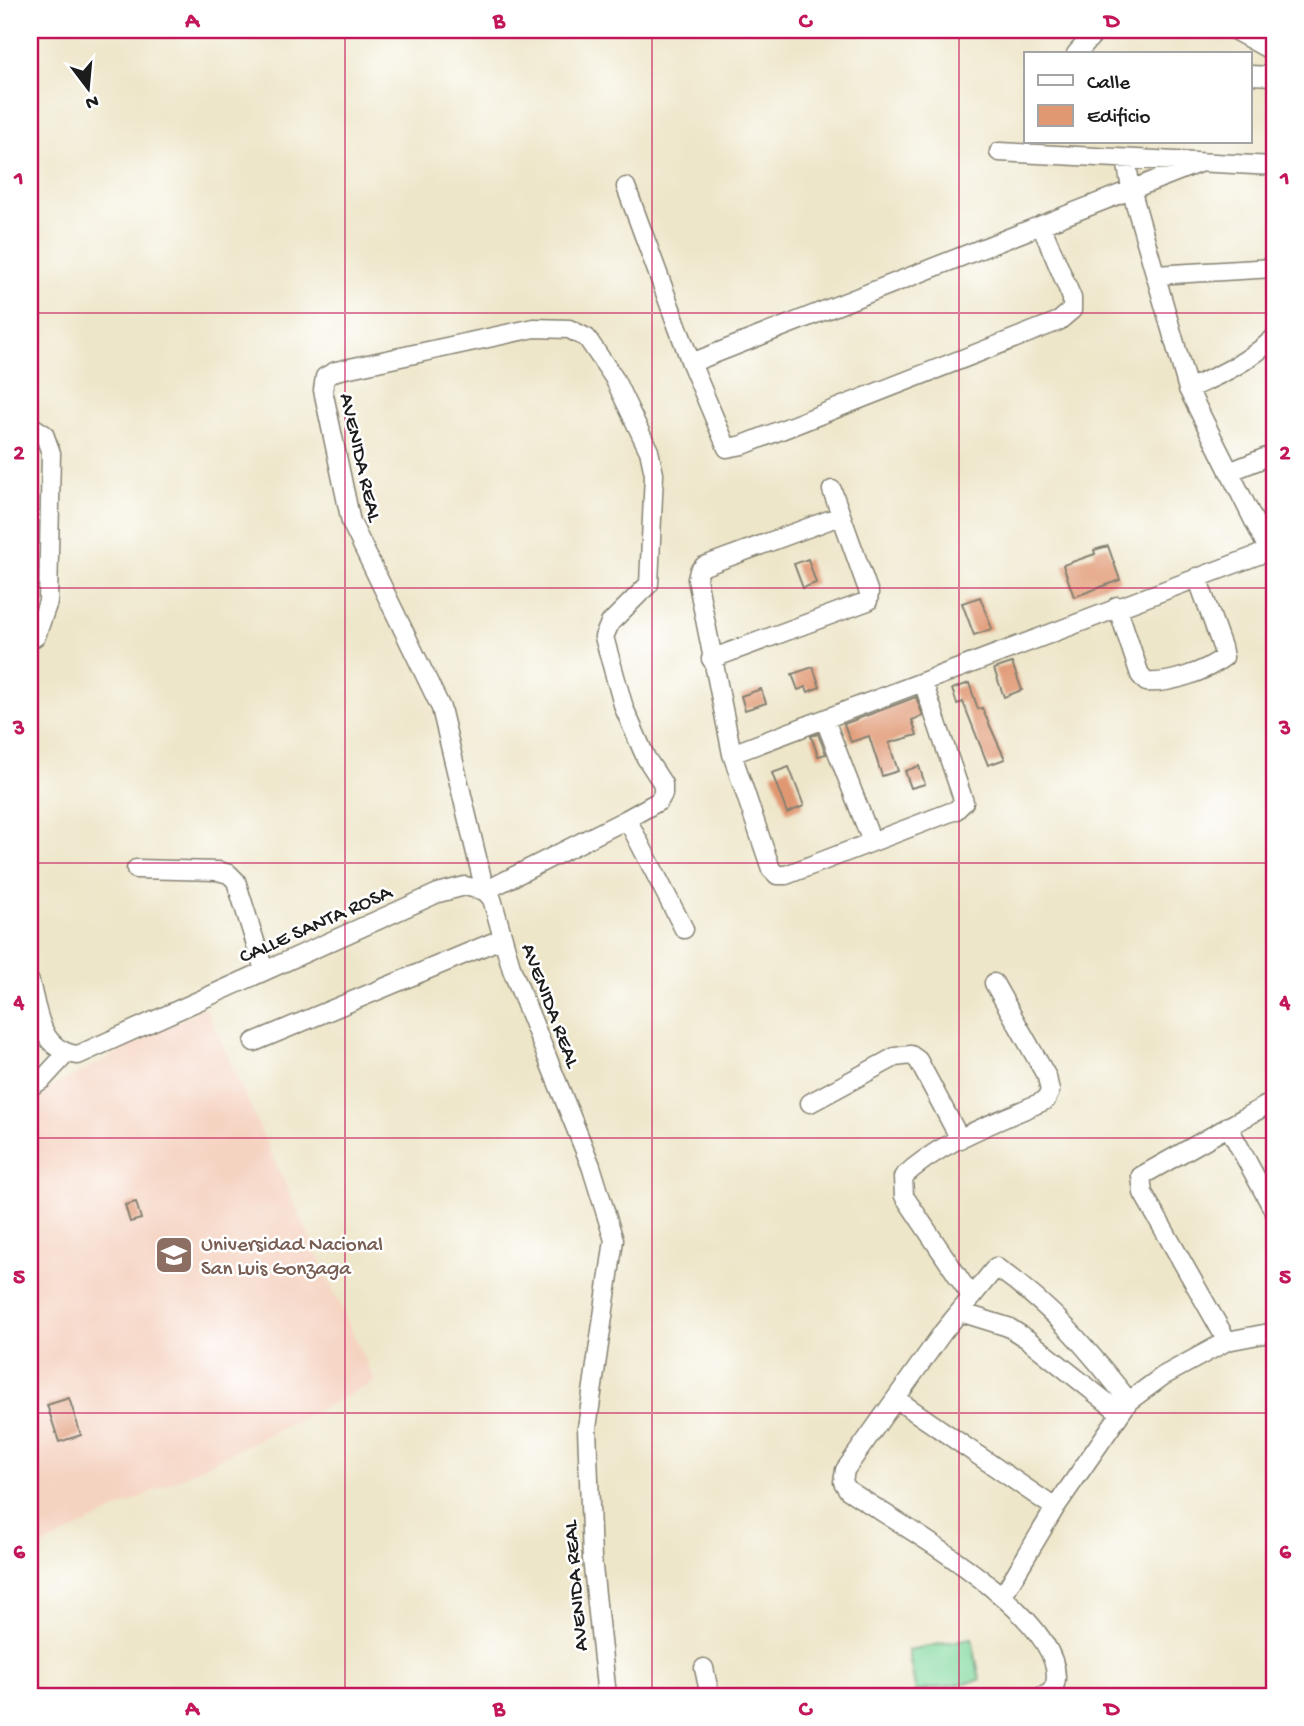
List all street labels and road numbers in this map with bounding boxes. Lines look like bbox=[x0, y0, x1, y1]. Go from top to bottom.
street label: AVENIDA REAL bbox=[332, 391, 386, 526]
street label: CALLE SANTA ROSA bbox=[236, 881, 398, 971]
street label: AVENIDA REAL bbox=[514, 941, 584, 1073]
street label: AVENIDA REAL bbox=[559, 1518, 596, 1652]

